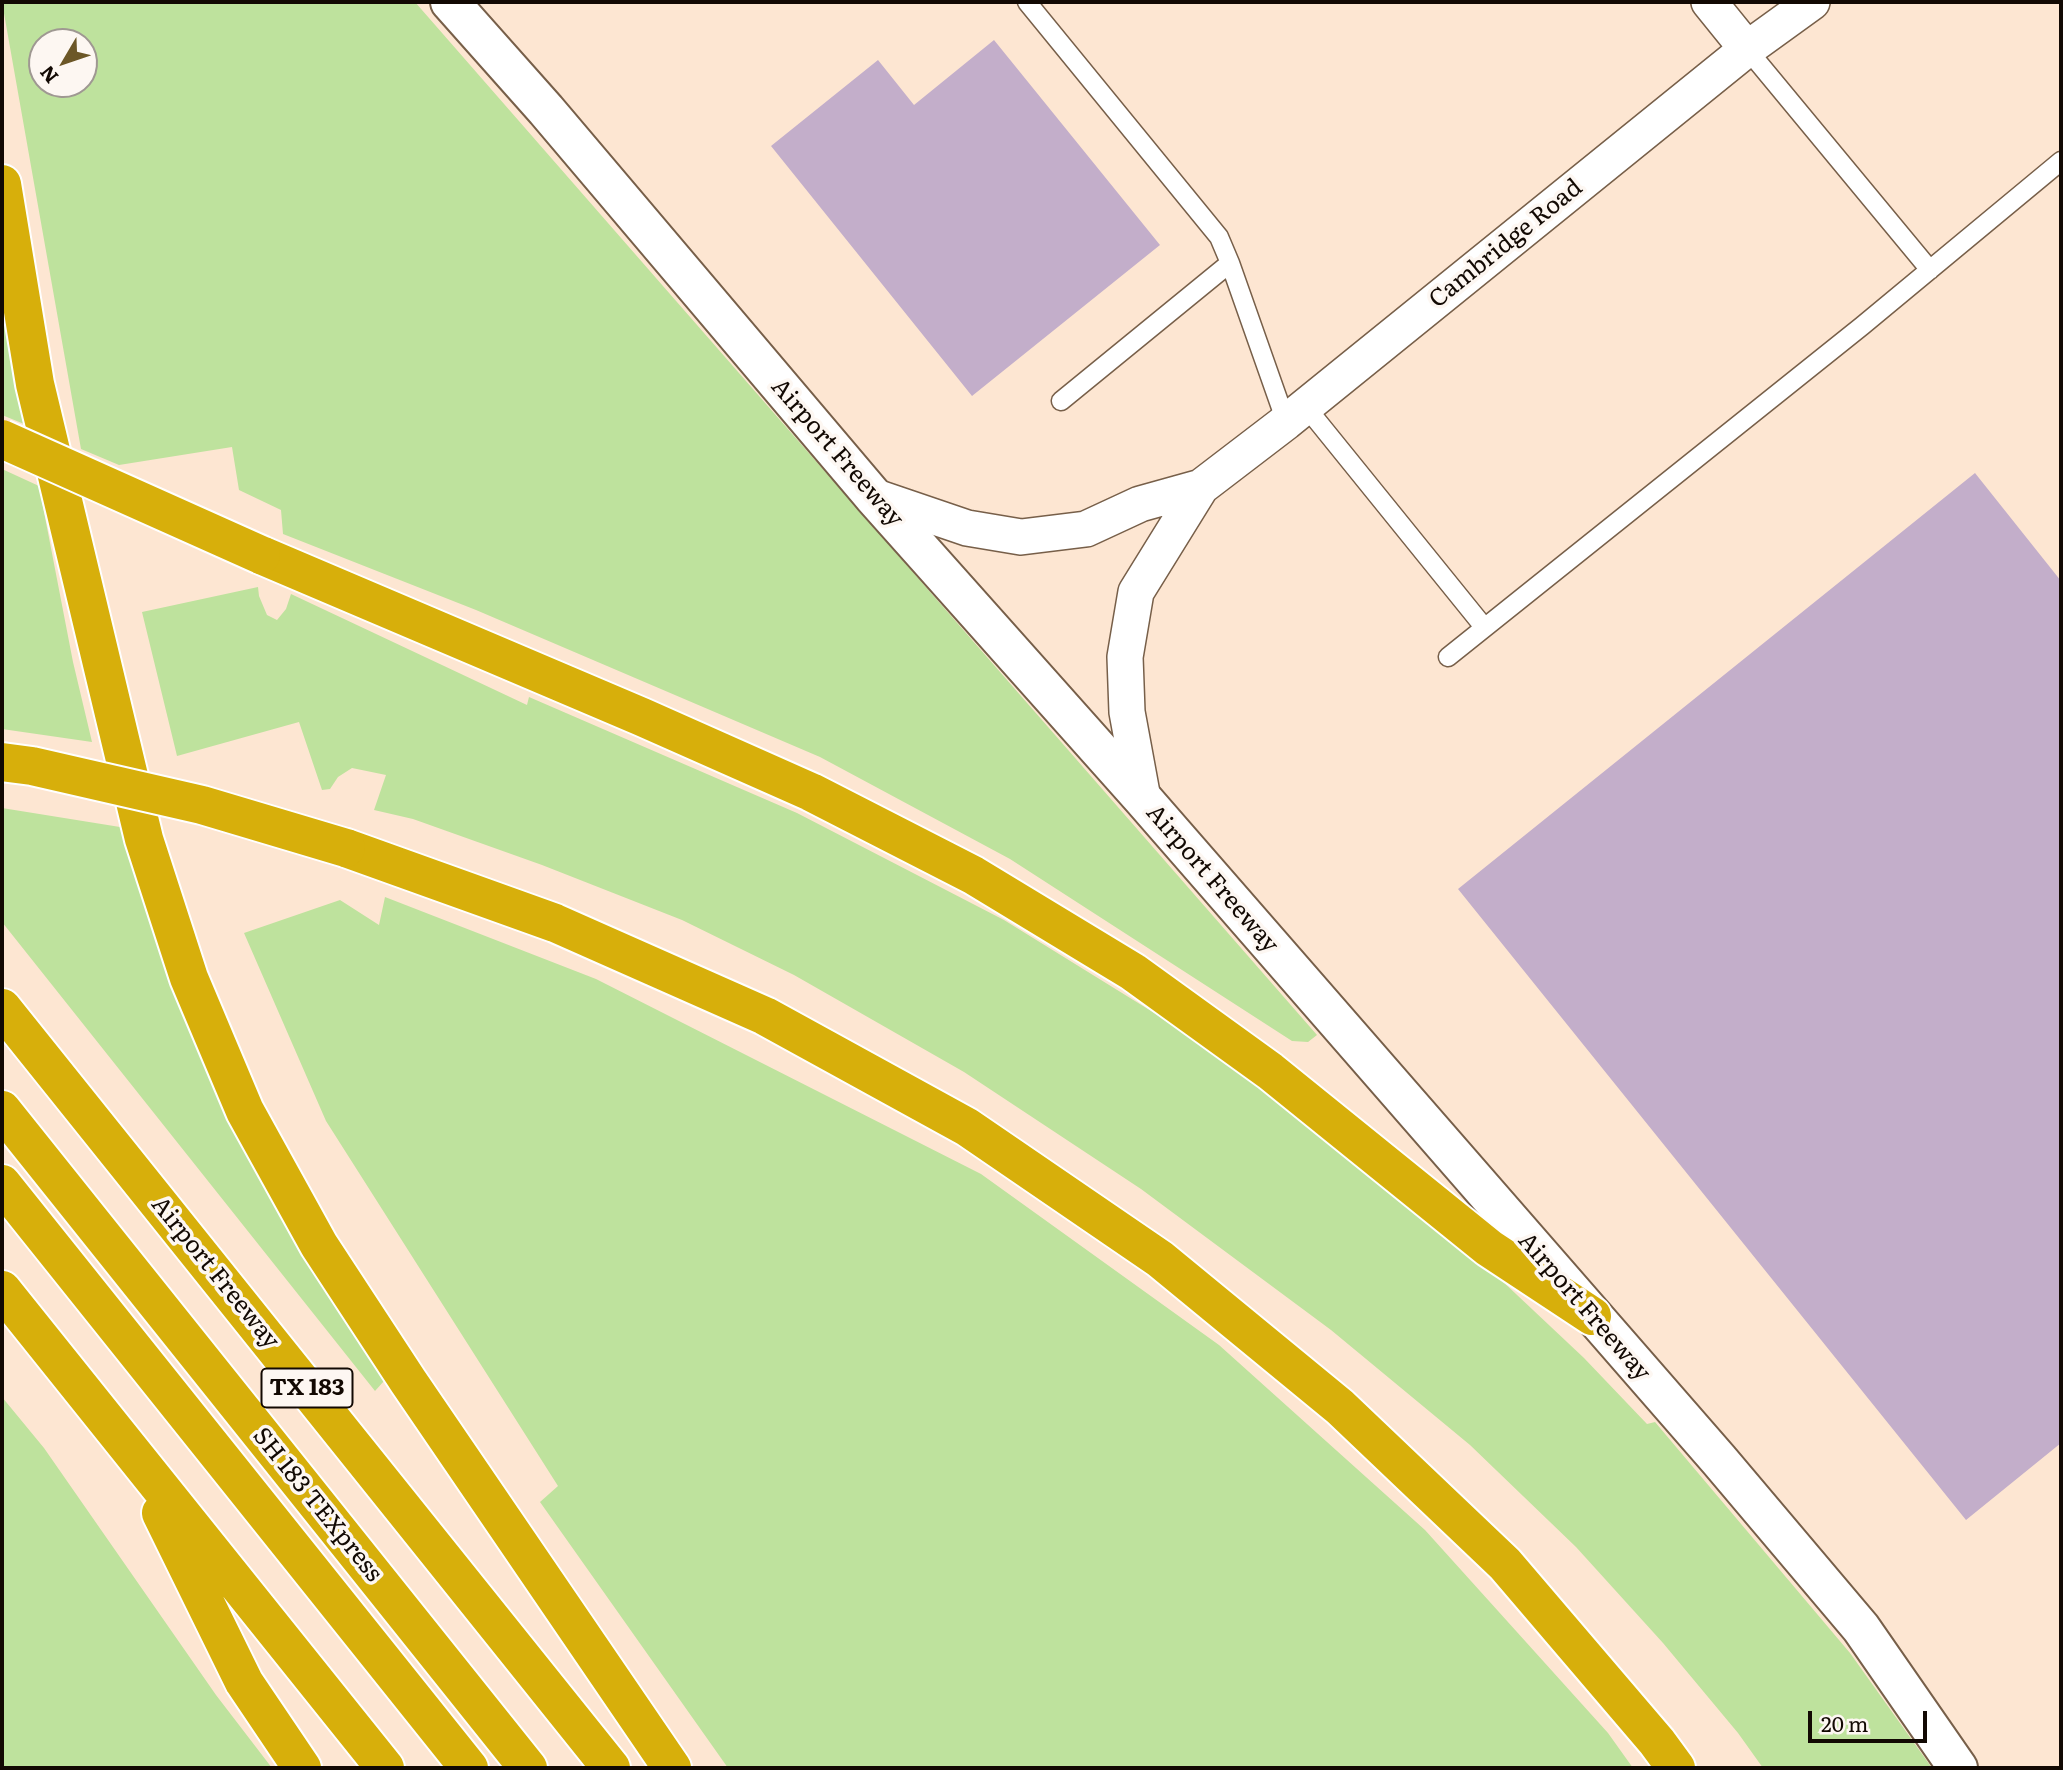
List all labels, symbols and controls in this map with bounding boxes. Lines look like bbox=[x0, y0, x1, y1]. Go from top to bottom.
north arrow bbox=[28, 28, 98, 98]
text: N bbox=[32, 60, 64, 90]
street label: Cambridge Road bbox=[1424, 173, 1588, 315]
street label: Airport Freeway bbox=[765, 373, 909, 533]
street label: Airport Freeway bbox=[1140, 799, 1284, 959]
street label: Airport Freeway bbox=[145, 1191, 285, 1355]
street label: Airport Freeway bbox=[1512, 1227, 1656, 1387]
road number: TX 183 bbox=[262, 1368, 352, 1408]
street label: SH 183 TEXpress bbox=[246, 1422, 388, 1588]
scale bar bbox=[1811, 1696, 1930, 1740]
text: 20 m bbox=[1821, 1707, 1868, 1738]

